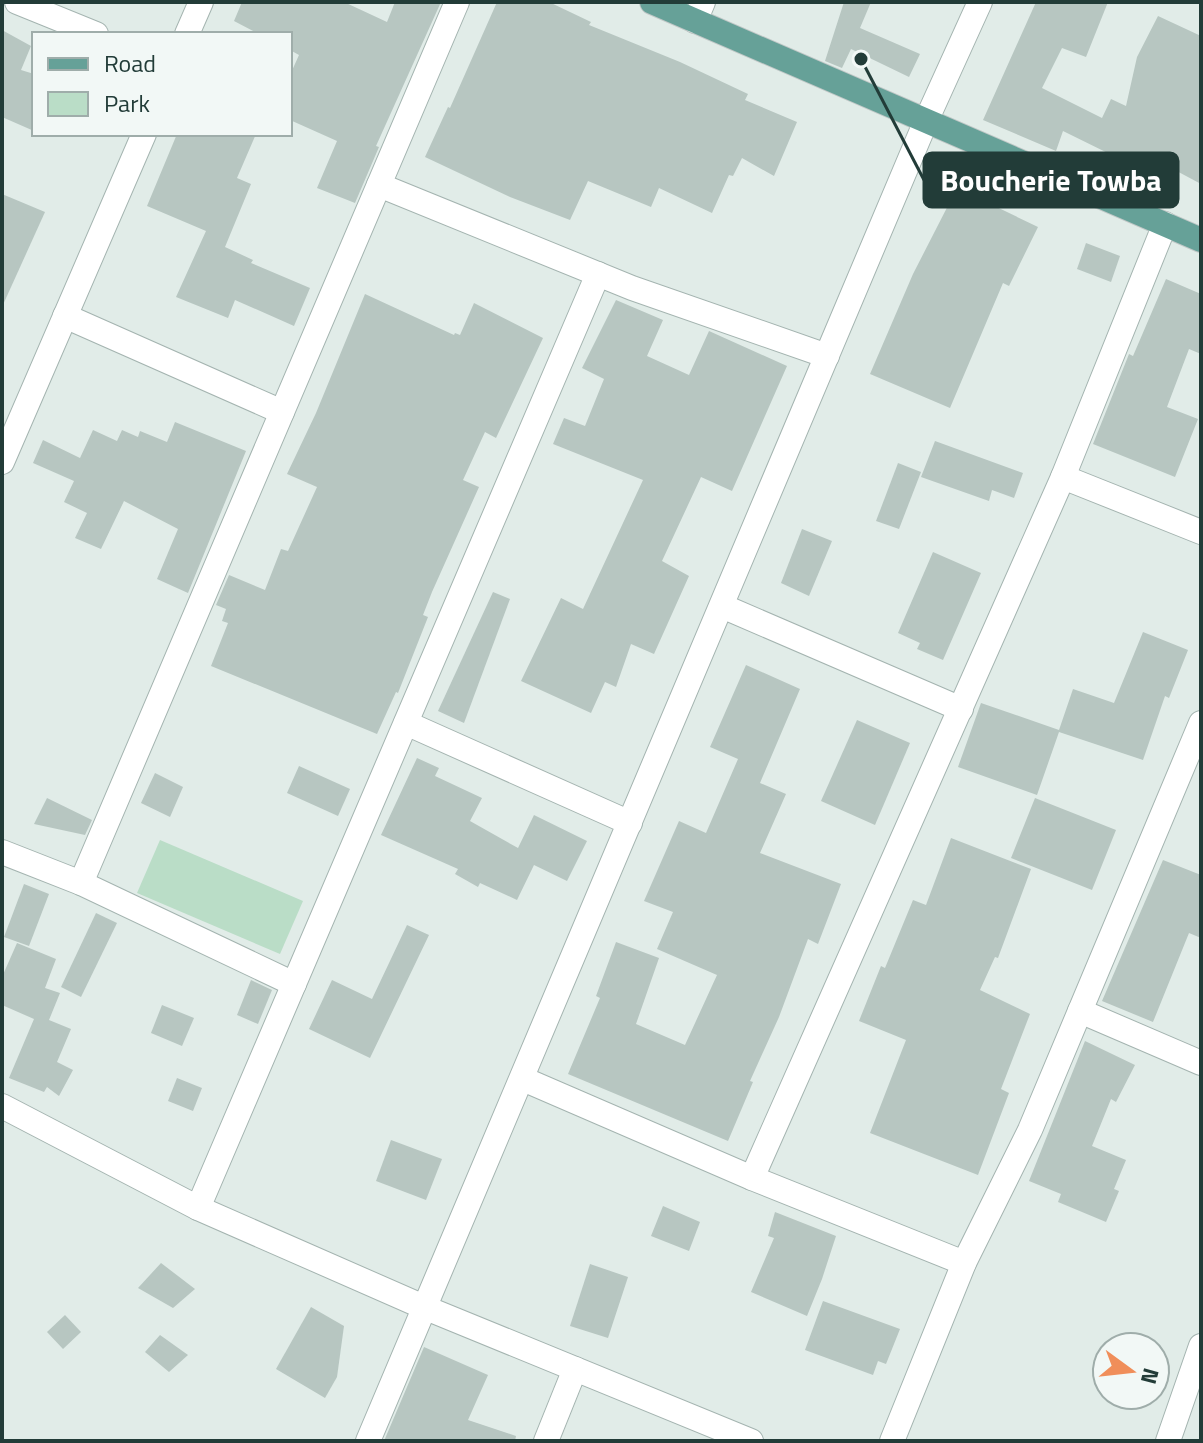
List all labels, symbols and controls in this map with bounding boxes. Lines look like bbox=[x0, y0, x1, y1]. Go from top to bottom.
legend bbox=[32, 32, 292, 136]
text: Road bbox=[104, 45, 156, 81]
text: Park bbox=[104, 85, 150, 121]
callout: Boucherie Towba bbox=[924, 153, 1178, 207]
text: Boucherie Towba bbox=[940, 157, 1162, 203]
north arrow bbox=[1091, 1331, 1171, 1411]
text: N bbox=[1132, 1364, 1169, 1388]

